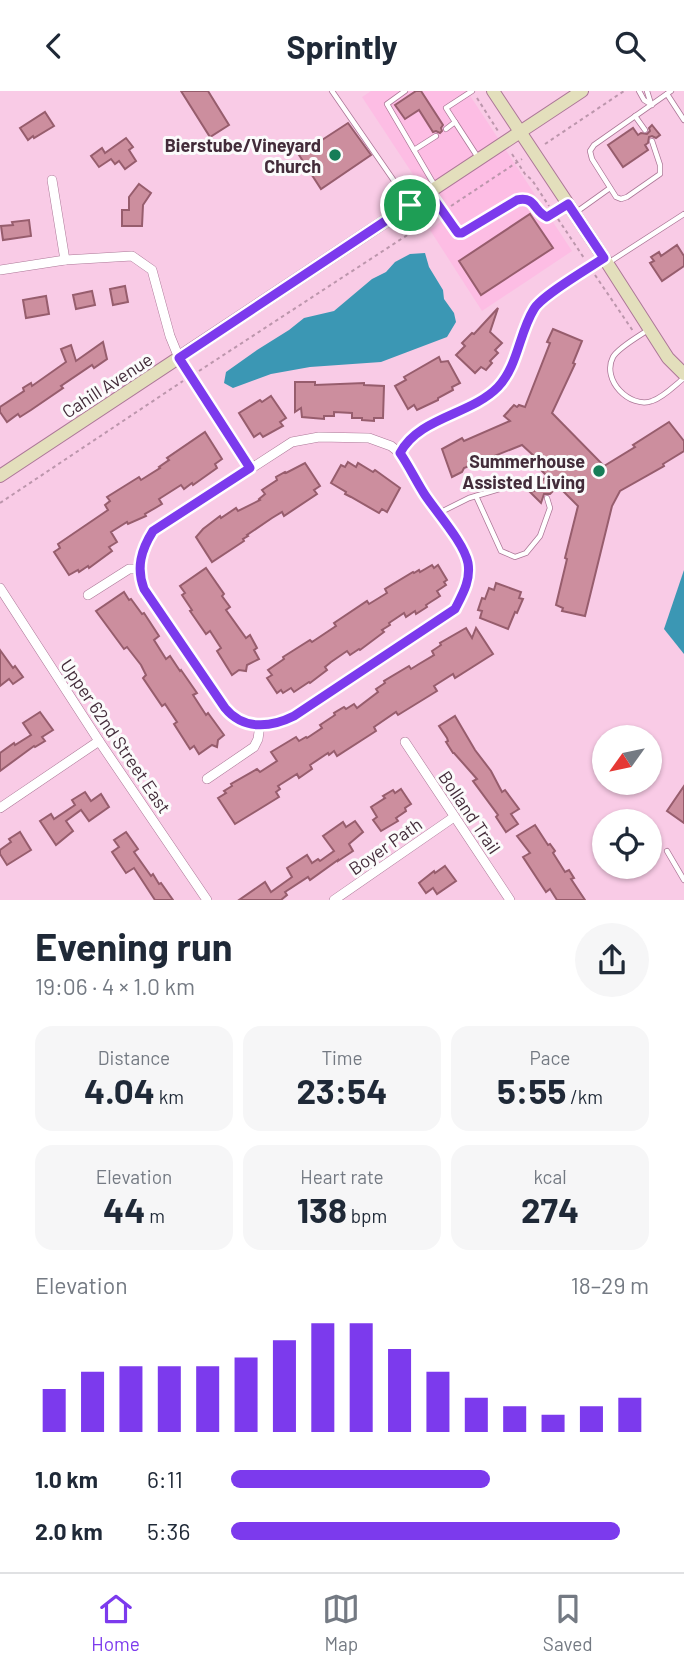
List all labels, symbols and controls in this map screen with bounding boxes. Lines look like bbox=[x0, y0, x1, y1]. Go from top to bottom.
icon: back bbox=[35, 27, 73, 65]
text: Sprintly bbox=[286, 27, 398, 65]
icon: search bbox=[611, 27, 649, 65]
place label: Bierstube/Vineyard Church bbox=[165, 134, 321, 177]
marker: Bierstube/Vineyard Church bbox=[327, 147, 343, 163]
pin bbox=[380, 175, 440, 235]
icon: arrive bbox=[391, 186, 429, 224]
street label: Cahill Avenue bbox=[58, 348, 156, 422]
place label: Summerhouse Assisted Living bbox=[462, 450, 585, 493]
marker: Summerhouse Assisted Living bbox=[591, 463, 607, 479]
street label: Upper 62nd Street East bbox=[56, 655, 176, 817]
north arrow bbox=[592, 725, 662, 795]
map controls bbox=[592, 725, 662, 879]
street label: Bolland Trail bbox=[434, 766, 506, 858]
button: locate bbox=[592, 809, 662, 879]
street label: Boyer Path bbox=[344, 813, 426, 879]
text: Evening run bbox=[35, 923, 233, 969]
button: share bbox=[575, 923, 649, 997]
text: 19:06 · 4 × 1.0 km bbox=[35, 972, 195, 1000]
text: Distance bbox=[98, 1046, 170, 1069]
text: Time bbox=[321, 1046, 363, 1069]
text: Pace bbox=[530, 1046, 570, 1069]
text: 4.04 bbox=[84, 1069, 155, 1111]
text: 23:54 bbox=[297, 1069, 387, 1111]
text: 5:55 bbox=[497, 1069, 566, 1111]
text: km bbox=[155, 1085, 184, 1108]
text: /km bbox=[566, 1085, 603, 1108]
text: Elevation bbox=[96, 1165, 172, 1188]
text: Heart rate bbox=[300, 1165, 384, 1188]
text: kcal bbox=[533, 1165, 567, 1188]
text: 44 bbox=[103, 1188, 145, 1230]
text: 138 bbox=[297, 1188, 347, 1230]
text: 274 bbox=[521, 1188, 579, 1230]
text: m bbox=[145, 1204, 165, 1227]
text: bpm bbox=[347, 1204, 387, 1227]
text: Elevation bbox=[35, 1271, 128, 1299]
text: 18–29 m bbox=[571, 1271, 649, 1299]
text: 1.0 km bbox=[35, 1465, 98, 1493]
text: 6:11 bbox=[147, 1465, 183, 1493]
text: 2.0 km bbox=[35, 1517, 103, 1545]
text: 5:36 bbox=[147, 1517, 190, 1545]
tab: Home bbox=[91, 1590, 140, 1655]
tab: Map bbox=[322, 1590, 360, 1655]
tab: Saved bbox=[543, 1590, 593, 1655]

